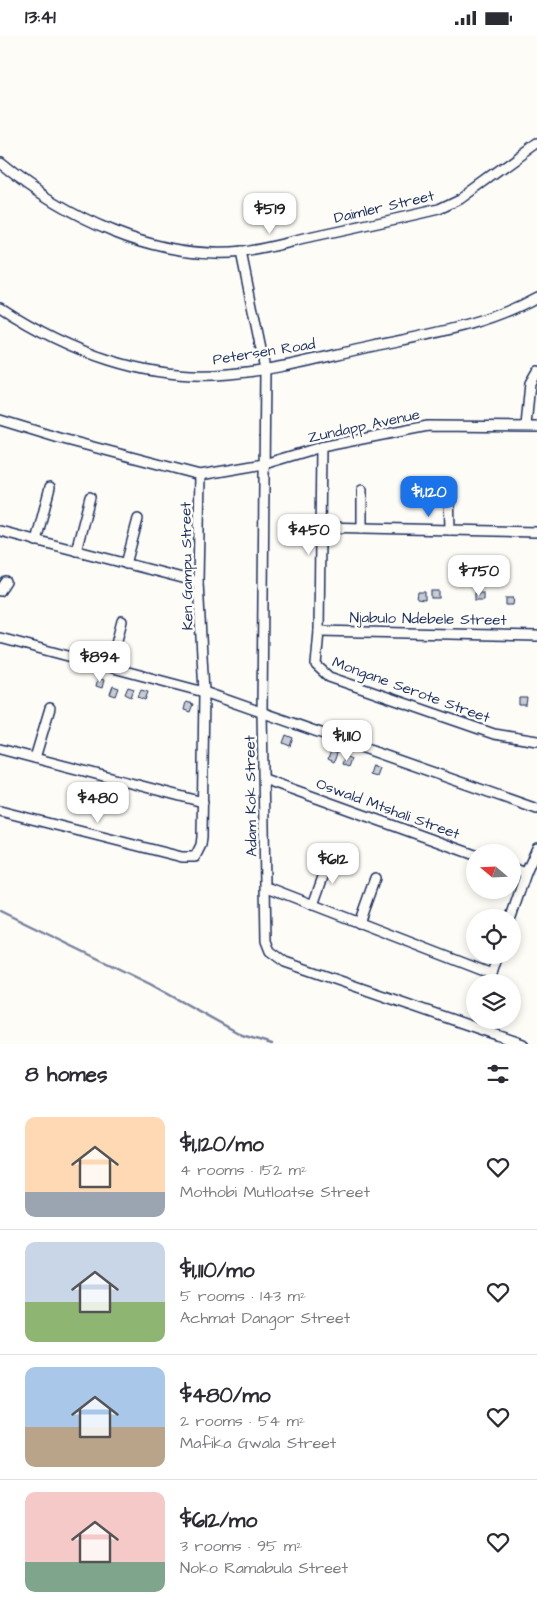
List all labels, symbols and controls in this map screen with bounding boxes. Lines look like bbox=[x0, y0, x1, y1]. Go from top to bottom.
text: 13:41 bbox=[25, 4, 56, 31]
street label: Daimler Street bbox=[332, 185, 436, 229]
pin: $519 bbox=[240, 193, 300, 235]
text: $519 bbox=[254, 198, 286, 220]
street label: Petersen Road bbox=[211, 333, 317, 370]
street label: Zundapp Avenue bbox=[306, 404, 422, 448]
pin: $1,120 bbox=[388, 475, 470, 518]
text: $1,120 bbox=[411, 481, 447, 503]
street label: Ken Gampu Street bbox=[175, 501, 199, 631]
pin: $450 bbox=[279, 513, 339, 556]
text: $450 bbox=[288, 519, 330, 541]
pin: $750 bbox=[449, 555, 509, 597]
text: $750 bbox=[459, 560, 499, 582]
street label: Njabulo Ndebele Street bbox=[349, 607, 507, 631]
pin: $894 bbox=[70, 641, 130, 683]
text: $894 bbox=[80, 646, 120, 668]
street label: Mongane Serote Street bbox=[329, 652, 493, 729]
pin: $1,110 bbox=[306, 719, 388, 762]
text: $1,110 bbox=[333, 725, 361, 747]
street label: Adam Kok Street bbox=[239, 735, 263, 857]
street label: Oswald Mtshali Street bbox=[313, 773, 463, 845]
pin: $480 bbox=[68, 781, 128, 824]
text: $480 bbox=[78, 787, 118, 809]
pin: $612 bbox=[303, 843, 363, 885]
north arrow bbox=[466, 844, 521, 899]
map controls bbox=[466, 844, 521, 1029]
text: $612 bbox=[318, 848, 348, 870]
button: locate bbox=[466, 909, 521, 964]
button: layers bbox=[466, 974, 521, 1029]
text: 8 homes bbox=[25, 1060, 107, 1089]
icon: filters bbox=[484, 1060, 512, 1088]
text: $1,120/mo bbox=[180, 1130, 264, 1159]
icon: home bbox=[65, 1137, 125, 1197]
icon: heart bbox=[484, 1153, 512, 1181]
text: 4 rooms · 152 m² bbox=[180, 1159, 307, 1181]
text: Mothobi Mutloatse Street bbox=[180, 1181, 370, 1203]
text: $1,110/mo bbox=[180, 1256, 254, 1285]
icon: home bbox=[65, 1262, 125, 1322]
icon: heart bbox=[484, 1278, 512, 1306]
text: 5 rooms · 143 m² bbox=[180, 1285, 306, 1307]
text: Achmat Dangor Street bbox=[180, 1307, 350, 1329]
text: $480/mo bbox=[180, 1381, 271, 1410]
icon: home bbox=[65, 1387, 125, 1447]
icon: heart bbox=[484, 1403, 512, 1431]
text: 2 rooms · 54 m² bbox=[180, 1410, 305, 1432]
text: Mafika Gwala Street bbox=[180, 1432, 336, 1454]
text: $612/mo bbox=[180, 1506, 257, 1535]
icon: home bbox=[65, 1512, 125, 1572]
icon: heart bbox=[484, 1528, 512, 1556]
text: 3 rooms · 95 m² bbox=[180, 1535, 302, 1557]
text: Noko Ramabula Street bbox=[180, 1557, 348, 1579]

